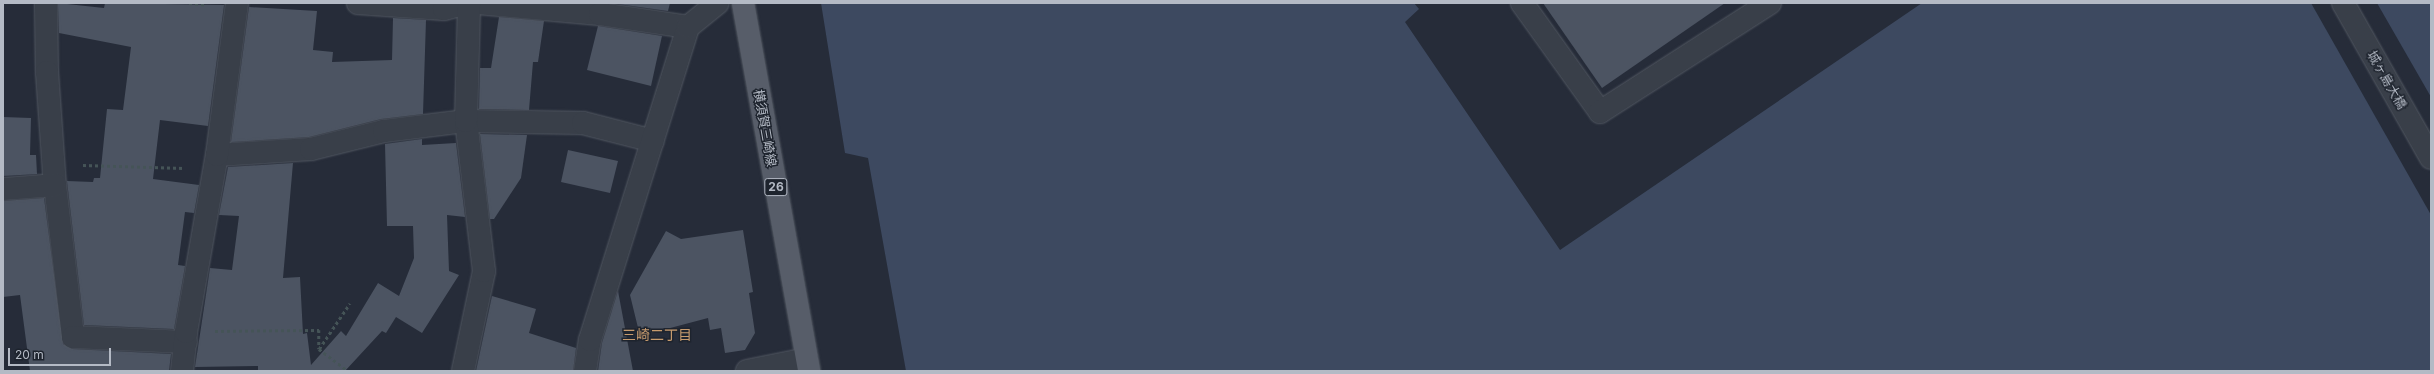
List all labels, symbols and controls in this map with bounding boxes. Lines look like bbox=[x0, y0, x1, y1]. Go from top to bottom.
street label: 城ヶ島大橋 bbox=[2364, 48, 2410, 112]
street label: 横須賀三崎線 bbox=[751, 88, 779, 168]
road number: 26 bbox=[764, 177, 788, 197]
district label: 三崎二丁目 bbox=[622, 327, 692, 343]
scale bar bbox=[10, 340, 113, 366]
text: 20 m bbox=[15, 347, 44, 362]

